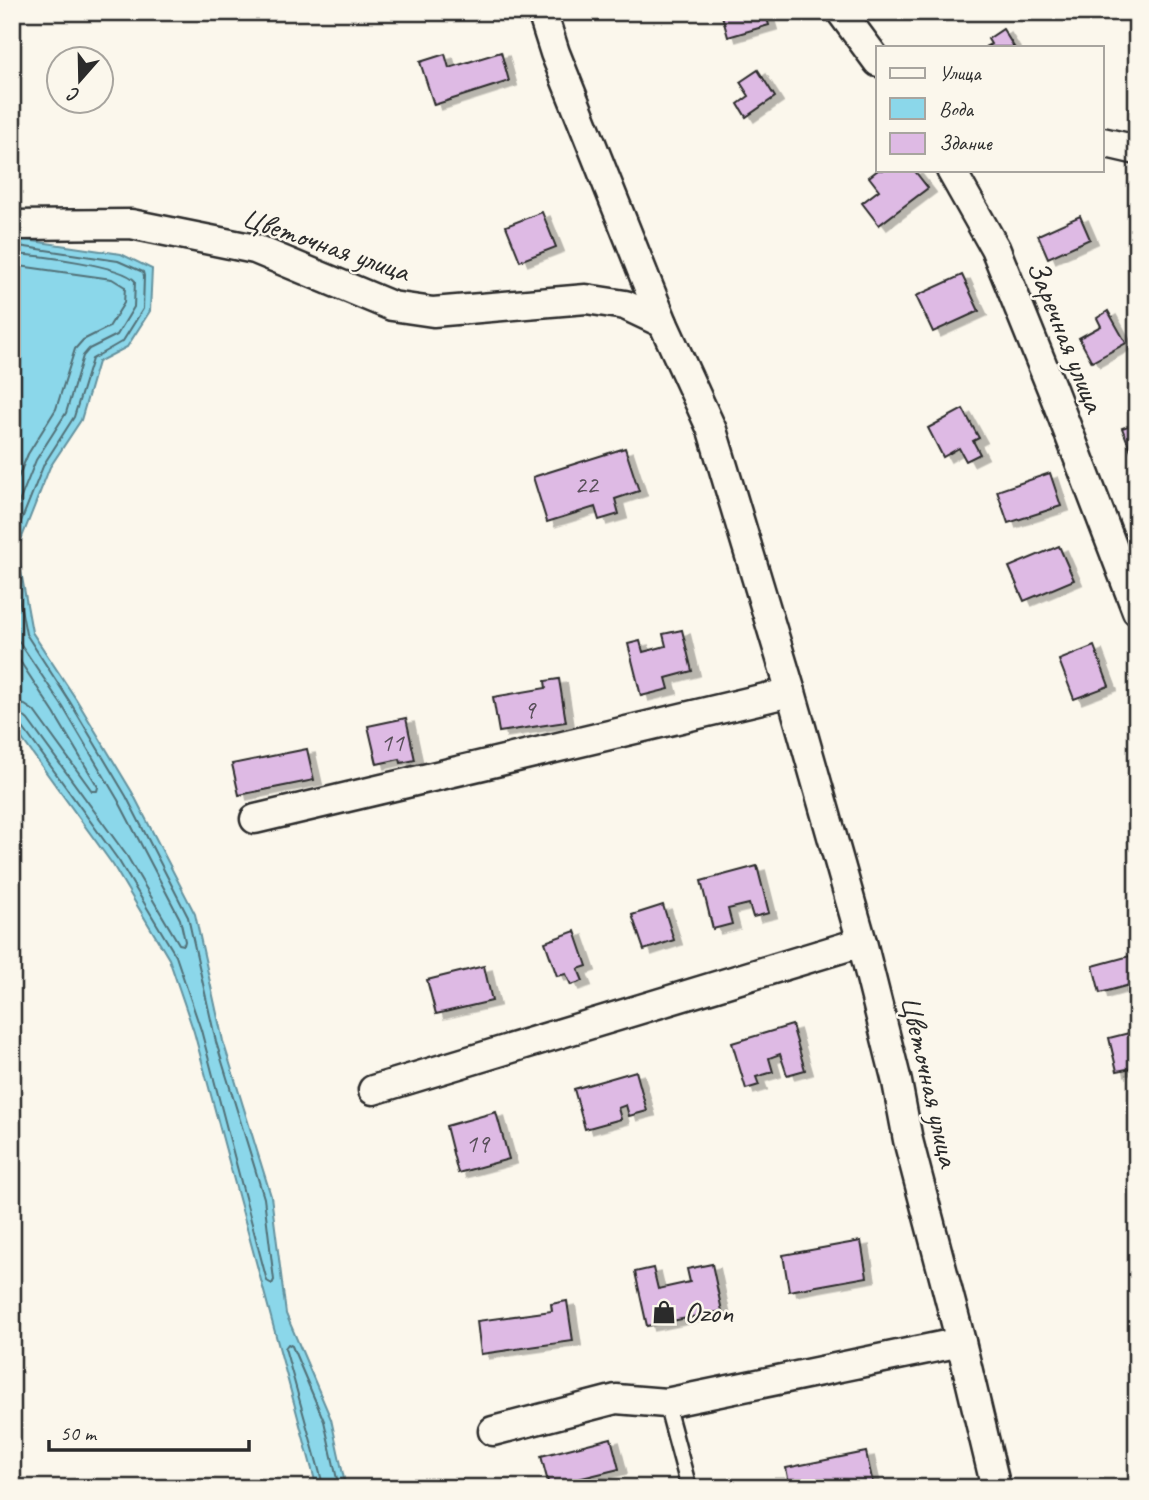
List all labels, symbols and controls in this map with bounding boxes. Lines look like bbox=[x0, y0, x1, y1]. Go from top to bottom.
north arrow bbox=[46, 46, 116, 116]
legend bbox=[876, 46, 1104, 172]
text: Улица bbox=[939, 60, 982, 86]
text: С bbox=[64, 81, 83, 108]
text: Вода bbox=[939, 96, 975, 122]
text: Здание bbox=[939, 130, 993, 156]
street label: Цветочная улица bbox=[237, 198, 416, 291]
street label: Заречная улица bbox=[1018, 254, 1114, 419]
house number: 22 bbox=[574, 468, 600, 501]
house number: 9 bbox=[523, 693, 537, 726]
house number: 11 bbox=[380, 726, 405, 759]
street label: Цветочная улица bbox=[892, 992, 969, 1172]
house number: 19 bbox=[465, 1127, 491, 1160]
place label: Ozon bbox=[684, 1293, 734, 1331]
shop icon: Ozon bbox=[650, 1298, 678, 1326]
scale bar bbox=[49, 1409, 248, 1453]
text: 50 m bbox=[60, 1420, 98, 1446]

